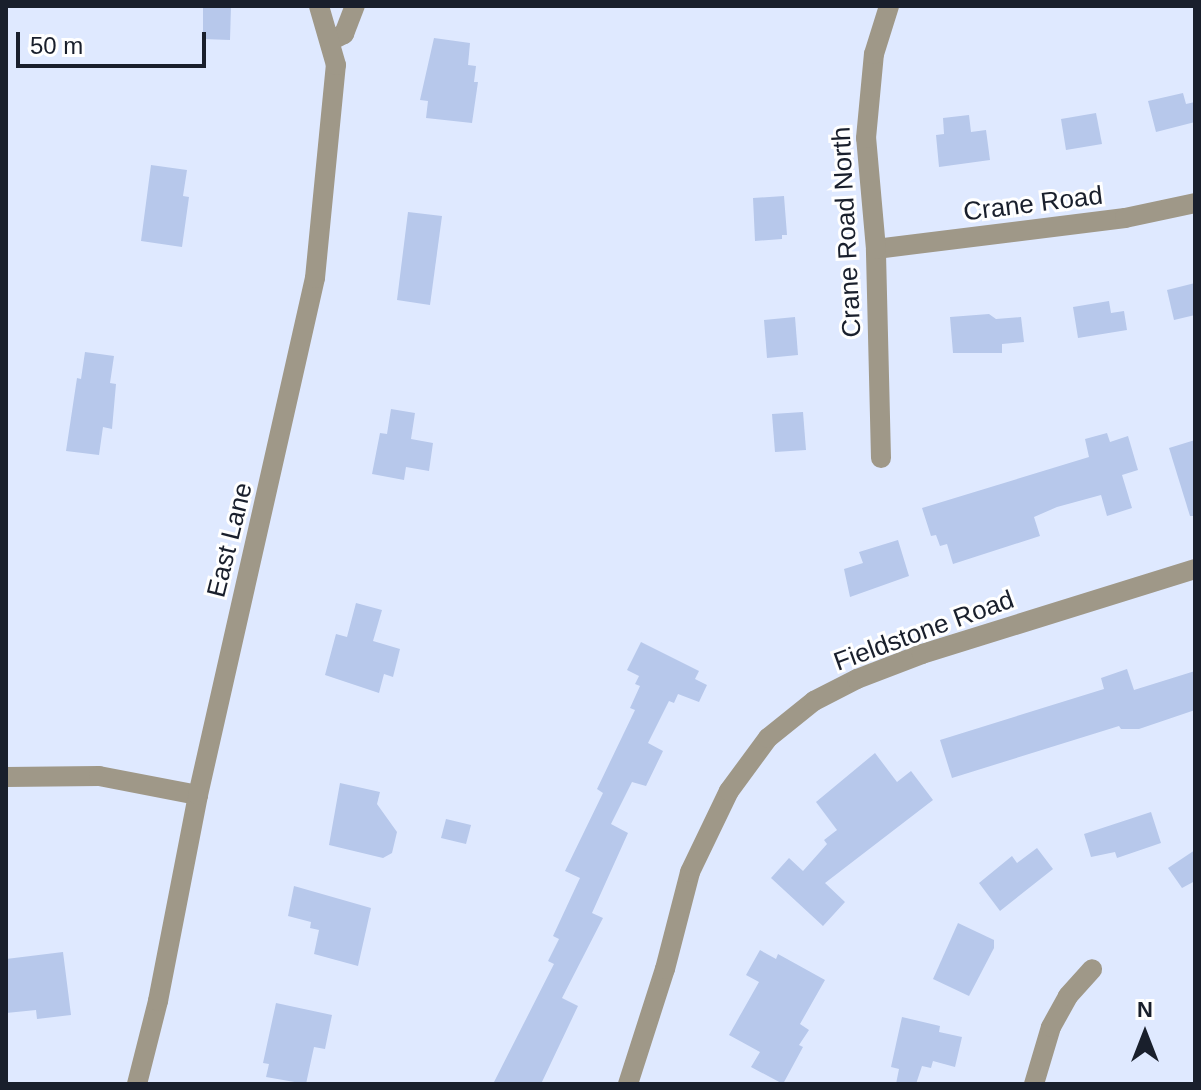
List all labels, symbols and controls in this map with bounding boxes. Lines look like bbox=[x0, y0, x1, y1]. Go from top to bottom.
scale bar bbox=[20, 16, 210, 66]
text: 50 m bbox=[30, 32, 83, 59]
street label: Crane Road North bbox=[826, 126, 868, 338]
street label: Crane Road bbox=[962, 180, 1104, 228]
street label: East Lane bbox=[201, 479, 259, 601]
street label: Fieldstone Road bbox=[830, 584, 1018, 678]
north arrow bbox=[1105, 994, 1185, 1074]
text: N bbox=[1137, 997, 1153, 1022]

